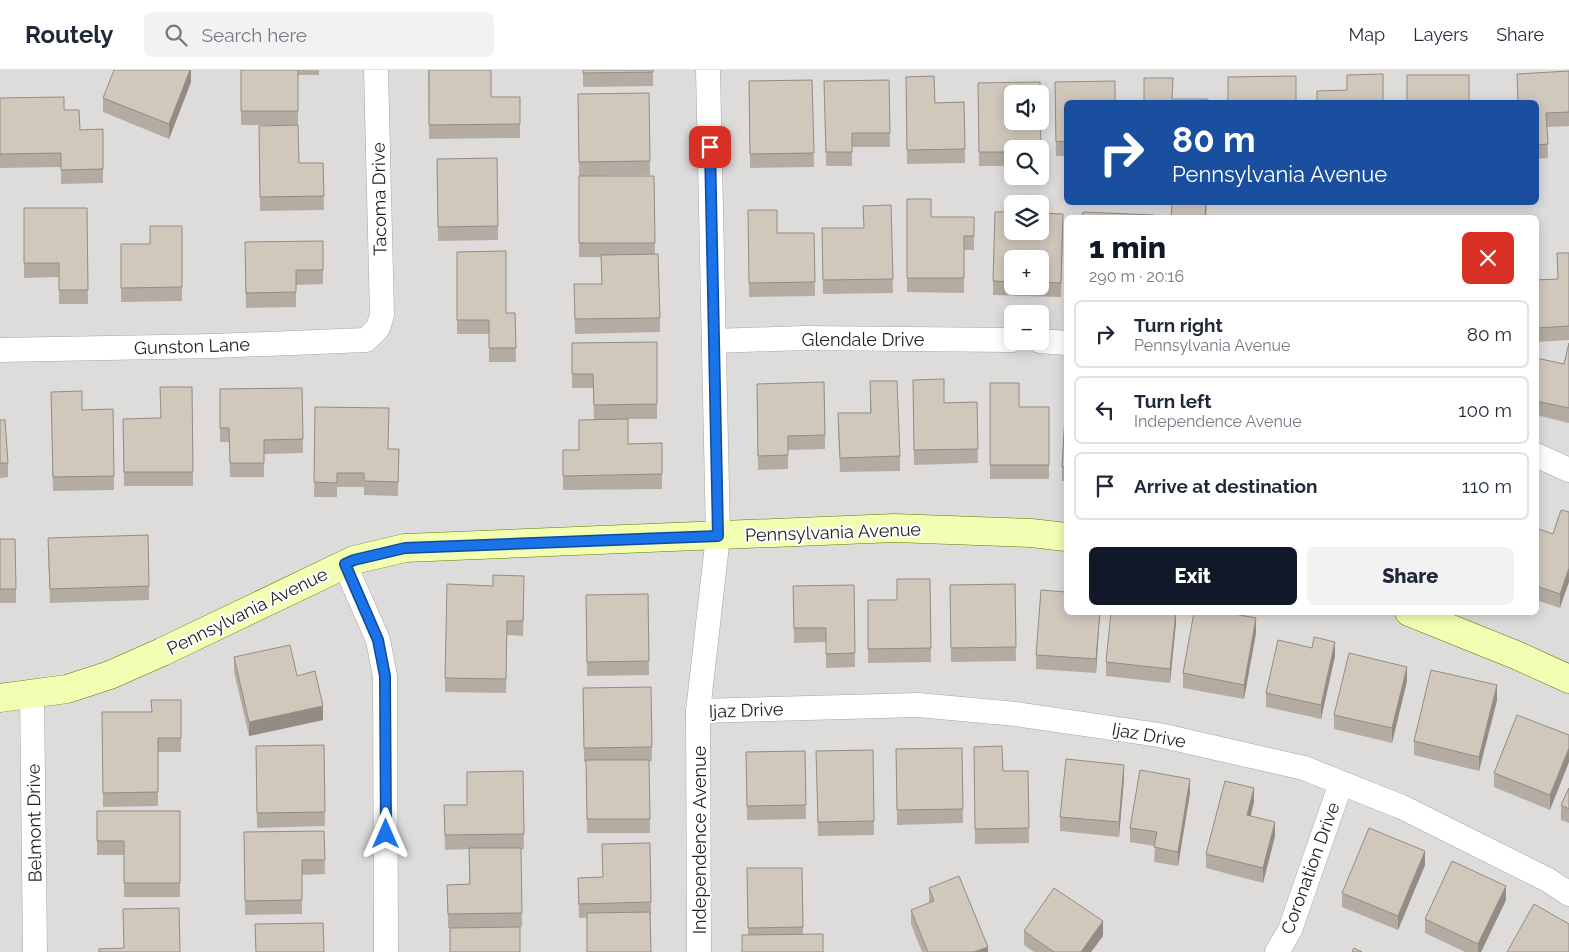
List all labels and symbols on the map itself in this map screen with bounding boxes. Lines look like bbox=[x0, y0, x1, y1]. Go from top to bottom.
pin bbox=[689, 126, 731, 168]
street label: Tacoma Drive bbox=[368, 142, 390, 256]
street label: Glendale Drive bbox=[802, 329, 925, 350]
street label: Gunston Lane bbox=[134, 333, 251, 359]
street label: Pennsylvania Avenue bbox=[745, 518, 922, 546]
street label: Pennsylvania Avenue bbox=[163, 563, 331, 659]
street label: Ijaz Drive bbox=[708, 698, 784, 722]
street label: Ijaz Drive bbox=[1110, 718, 1188, 752]
street label: Independence Avenue bbox=[689, 745, 710, 934]
street label: Belmont Drive bbox=[22, 763, 46, 883]
street label: Coronation Drive bbox=[1276, 799, 1344, 937]
position arrow bbox=[359, 807, 411, 859]

